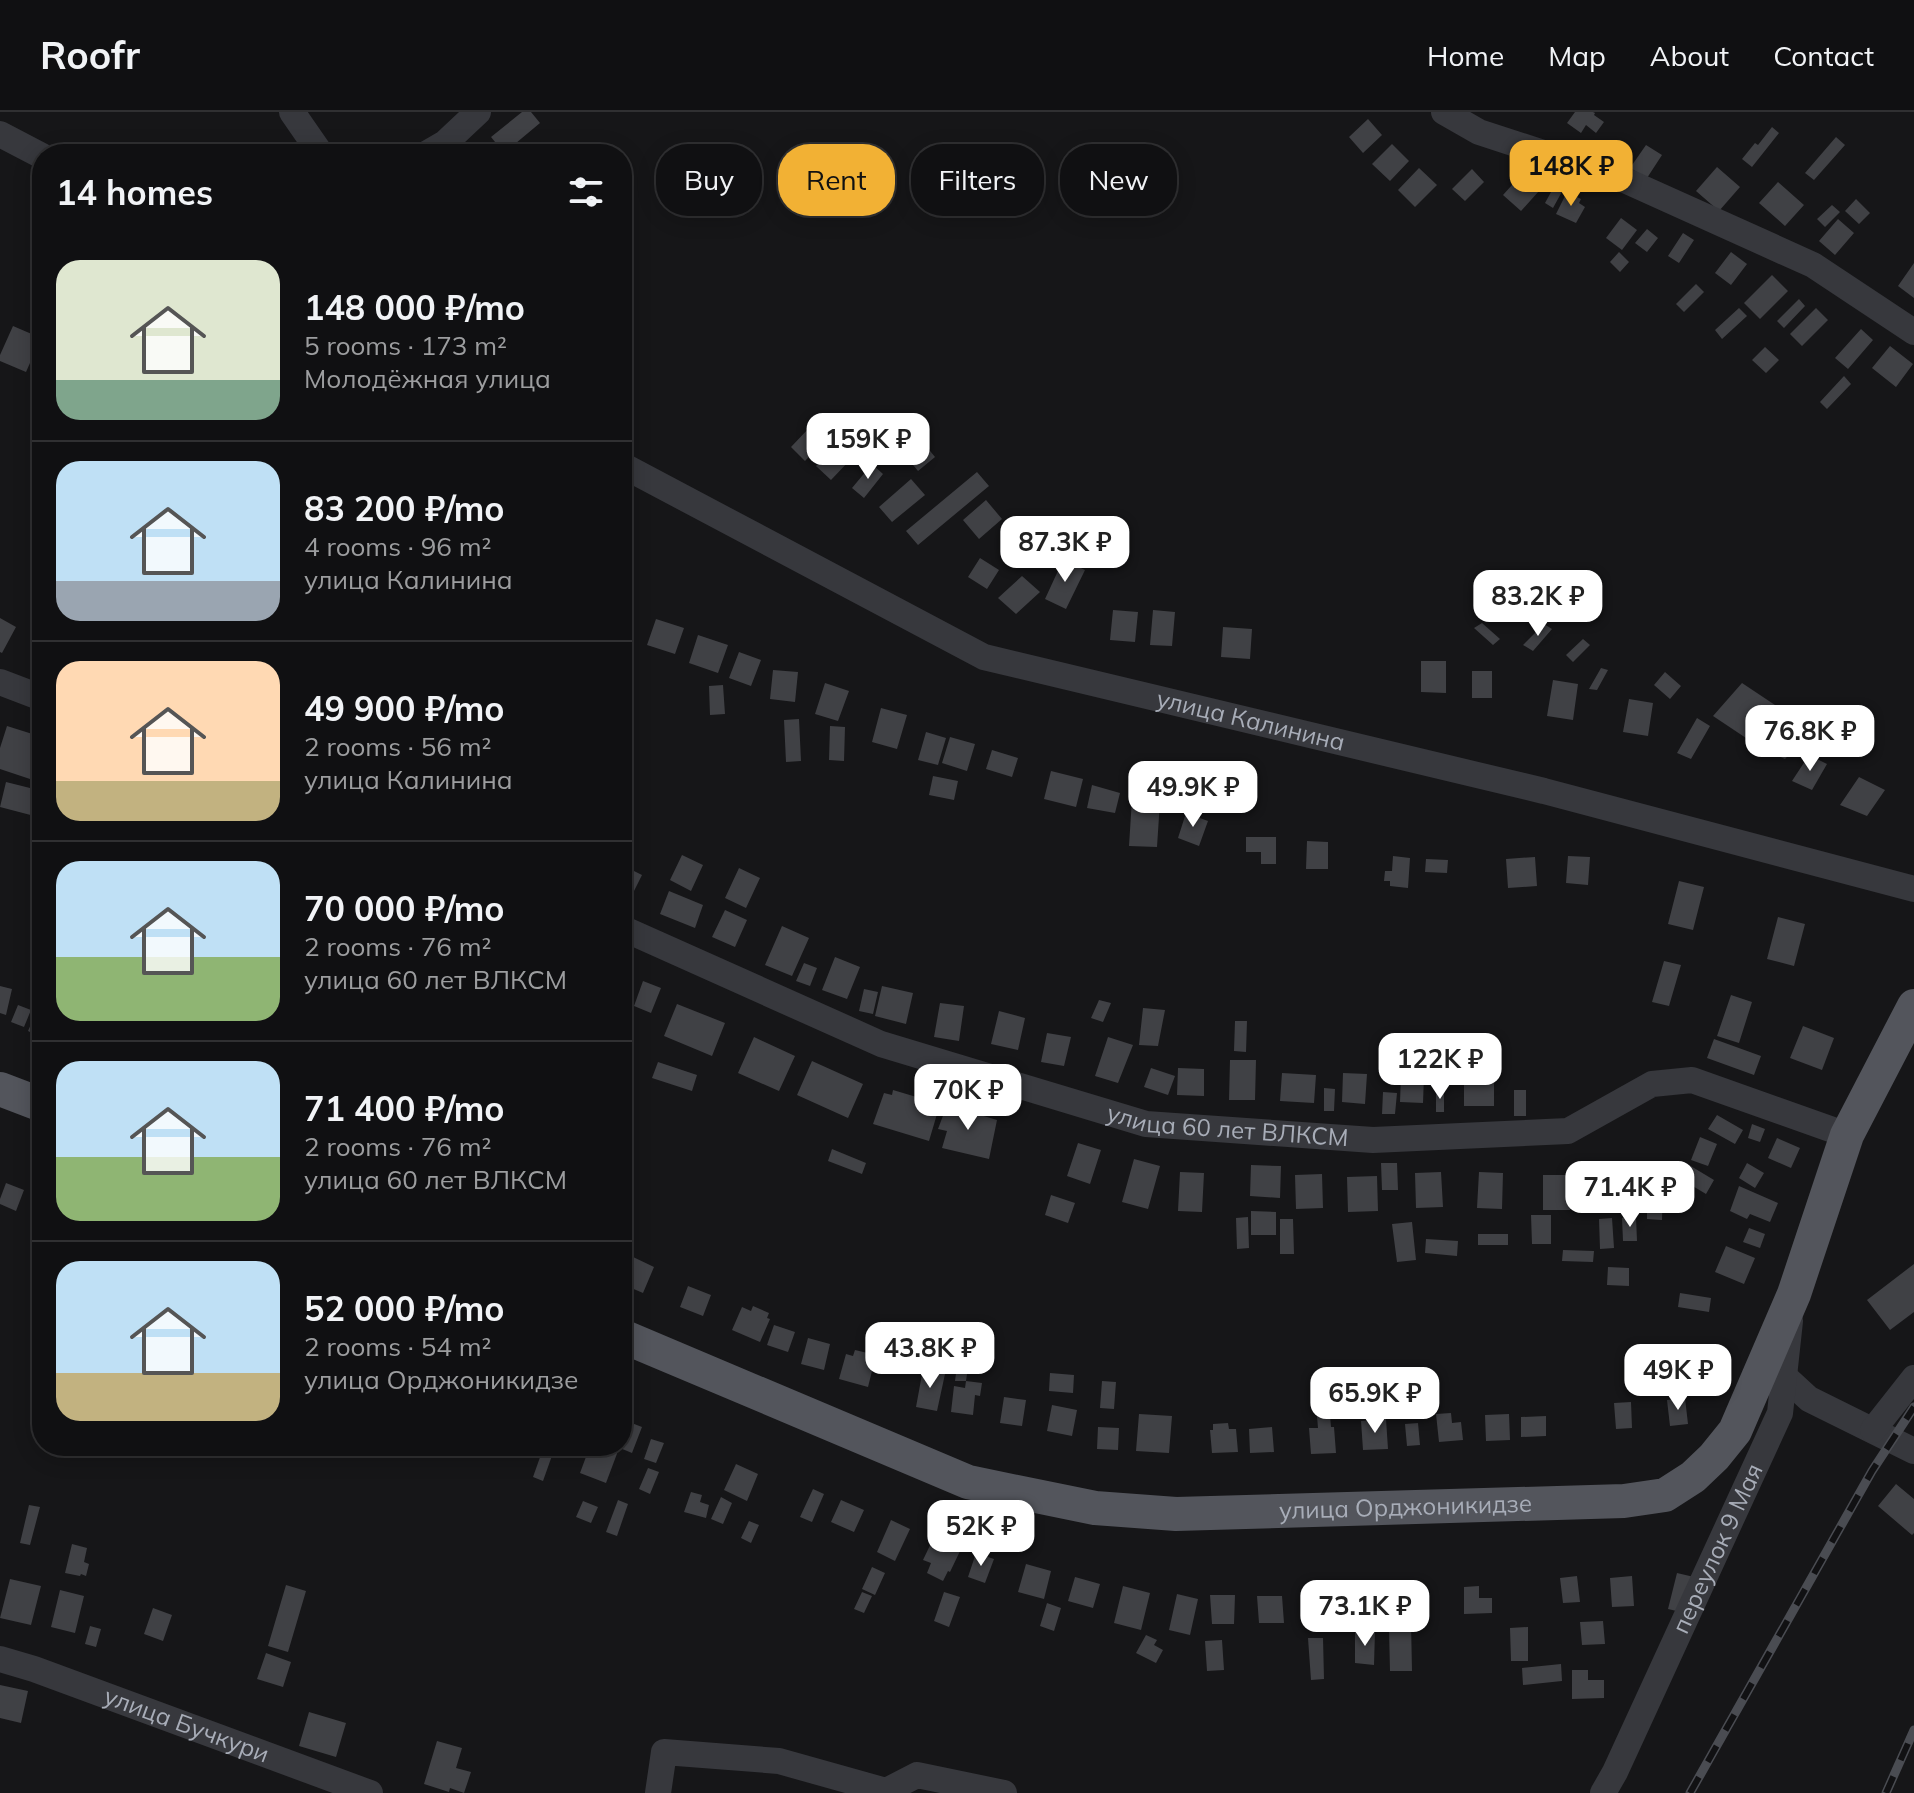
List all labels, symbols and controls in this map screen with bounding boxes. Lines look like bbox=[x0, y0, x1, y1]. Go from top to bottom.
text: Roofr bbox=[40, 31, 140, 79]
text: Home bbox=[1427, 38, 1504, 73]
text: Map bbox=[1548, 38, 1606, 73]
text: About bbox=[1650, 38, 1729, 73]
text: Contact bbox=[1773, 38, 1874, 73]
pin: 148K ₽ bbox=[1506, 140, 1636, 208]
chip: Buy bbox=[656, 144, 762, 216]
chip: Rent bbox=[778, 144, 895, 216]
chip: Filters bbox=[911, 144, 1044, 216]
chip: New bbox=[1060, 144, 1177, 216]
text: 148K ₽ bbox=[1528, 149, 1614, 182]
icon: filters bbox=[564, 170, 608, 214]
text: 14 homes bbox=[56, 171, 213, 214]
text: 148 000 ₽/mo bbox=[304, 286, 525, 329]
icon: home bbox=[120, 292, 216, 388]
text: 5 rooms · 173 m² bbox=[304, 329, 507, 362]
text: Молодёжная улица bbox=[304, 362, 551, 395]
pin: 159K ₽ bbox=[803, 413, 933, 481]
text: 159K ₽ bbox=[825, 422, 911, 455]
text: 83 200 ₽/mo bbox=[304, 487, 504, 530]
icon: home bbox=[120, 493, 216, 589]
pin: 87.3K ₽ bbox=[991, 516, 1139, 584]
text: 87.3K ₽ bbox=[1018, 525, 1112, 558]
text: 4 rooms · 96 m² bbox=[304, 530, 491, 563]
text: улица Калинина bbox=[304, 563, 513, 596]
pin: 83.2K ₽ bbox=[1464, 570, 1612, 638]
text: 83.2K ₽ bbox=[1491, 579, 1585, 612]
street label: улица Калинина bbox=[1154, 683, 1348, 757]
text: 49 900 ₽/mo bbox=[304, 687, 504, 730]
icon: home bbox=[120, 693, 216, 789]
pin: 76.8K ₽ bbox=[1736, 705, 1884, 773]
text: 76.8K ₽ bbox=[1763, 714, 1857, 747]
text: 2 rooms · 56 m² bbox=[304, 730, 491, 763]
pin: 49.9K ₽ bbox=[1119, 761, 1267, 829]
text: улица Калинина bbox=[304, 763, 513, 796]
text: 49.9K ₽ bbox=[1146, 770, 1240, 803]
text: 70 000 ₽/mo bbox=[304, 887, 504, 930]
icon: home bbox=[120, 893, 216, 989]
text: 2 rooms · 76 m² bbox=[304, 930, 491, 963]
text: улица 60 лет ВЛКСМ bbox=[304, 963, 567, 996]
pin: 122K ₽ bbox=[1375, 1033, 1505, 1101]
text: 122K ₽ bbox=[1397, 1042, 1483, 1075]
pin: 70K ₽ bbox=[912, 1064, 1024, 1132]
text: 70K ₽ bbox=[932, 1073, 1004, 1106]
text: 71 400 ₽/mo bbox=[304, 1087, 504, 1130]
icon: home bbox=[120, 1093, 216, 1189]
street label: улица 60 лет ВЛКСМ bbox=[1104, 1097, 1349, 1152]
text: 2 rooms · 76 m² bbox=[304, 1130, 491, 1163]
pin: 71.4K ₽ bbox=[1556, 1161, 1704, 1229]
text: улица 60 лет ВЛКСМ bbox=[304, 1163, 567, 1196]
text: 71.4K ₽ bbox=[1583, 1170, 1677, 1203]
text: 52 000 ₽/mo bbox=[304, 1287, 504, 1330]
icon: home bbox=[120, 1293, 216, 1389]
pin: 43.8K ₽ bbox=[856, 1322, 1004, 1390]
text: 2 rooms · 54 m² bbox=[304, 1330, 491, 1363]
text: 43.8K ₽ bbox=[883, 1331, 977, 1364]
pin: 49K ₽ bbox=[1622, 1344, 1734, 1412]
text: 49K ₽ bbox=[1642, 1353, 1714, 1386]
text: улица Орджоникидзе bbox=[304, 1363, 578, 1396]
pin: 65.9K ₽ bbox=[1301, 1367, 1449, 1435]
text: 65.9K ₽ bbox=[1328, 1376, 1422, 1409]
street label: переулок 9 Мая bbox=[1665, 1458, 1769, 1638]
street label: улица Орджоникидзе bbox=[1278, 1488, 1532, 1525]
pin: 52K ₽ bbox=[925, 1500, 1037, 1568]
text: 52K ₽ bbox=[945, 1509, 1017, 1542]
pin: 73.1K ₽ bbox=[1291, 1580, 1439, 1648]
text: 73.1K ₽ bbox=[1318, 1589, 1412, 1622]
street label: улица Бучкури bbox=[100, 1680, 274, 1769]

